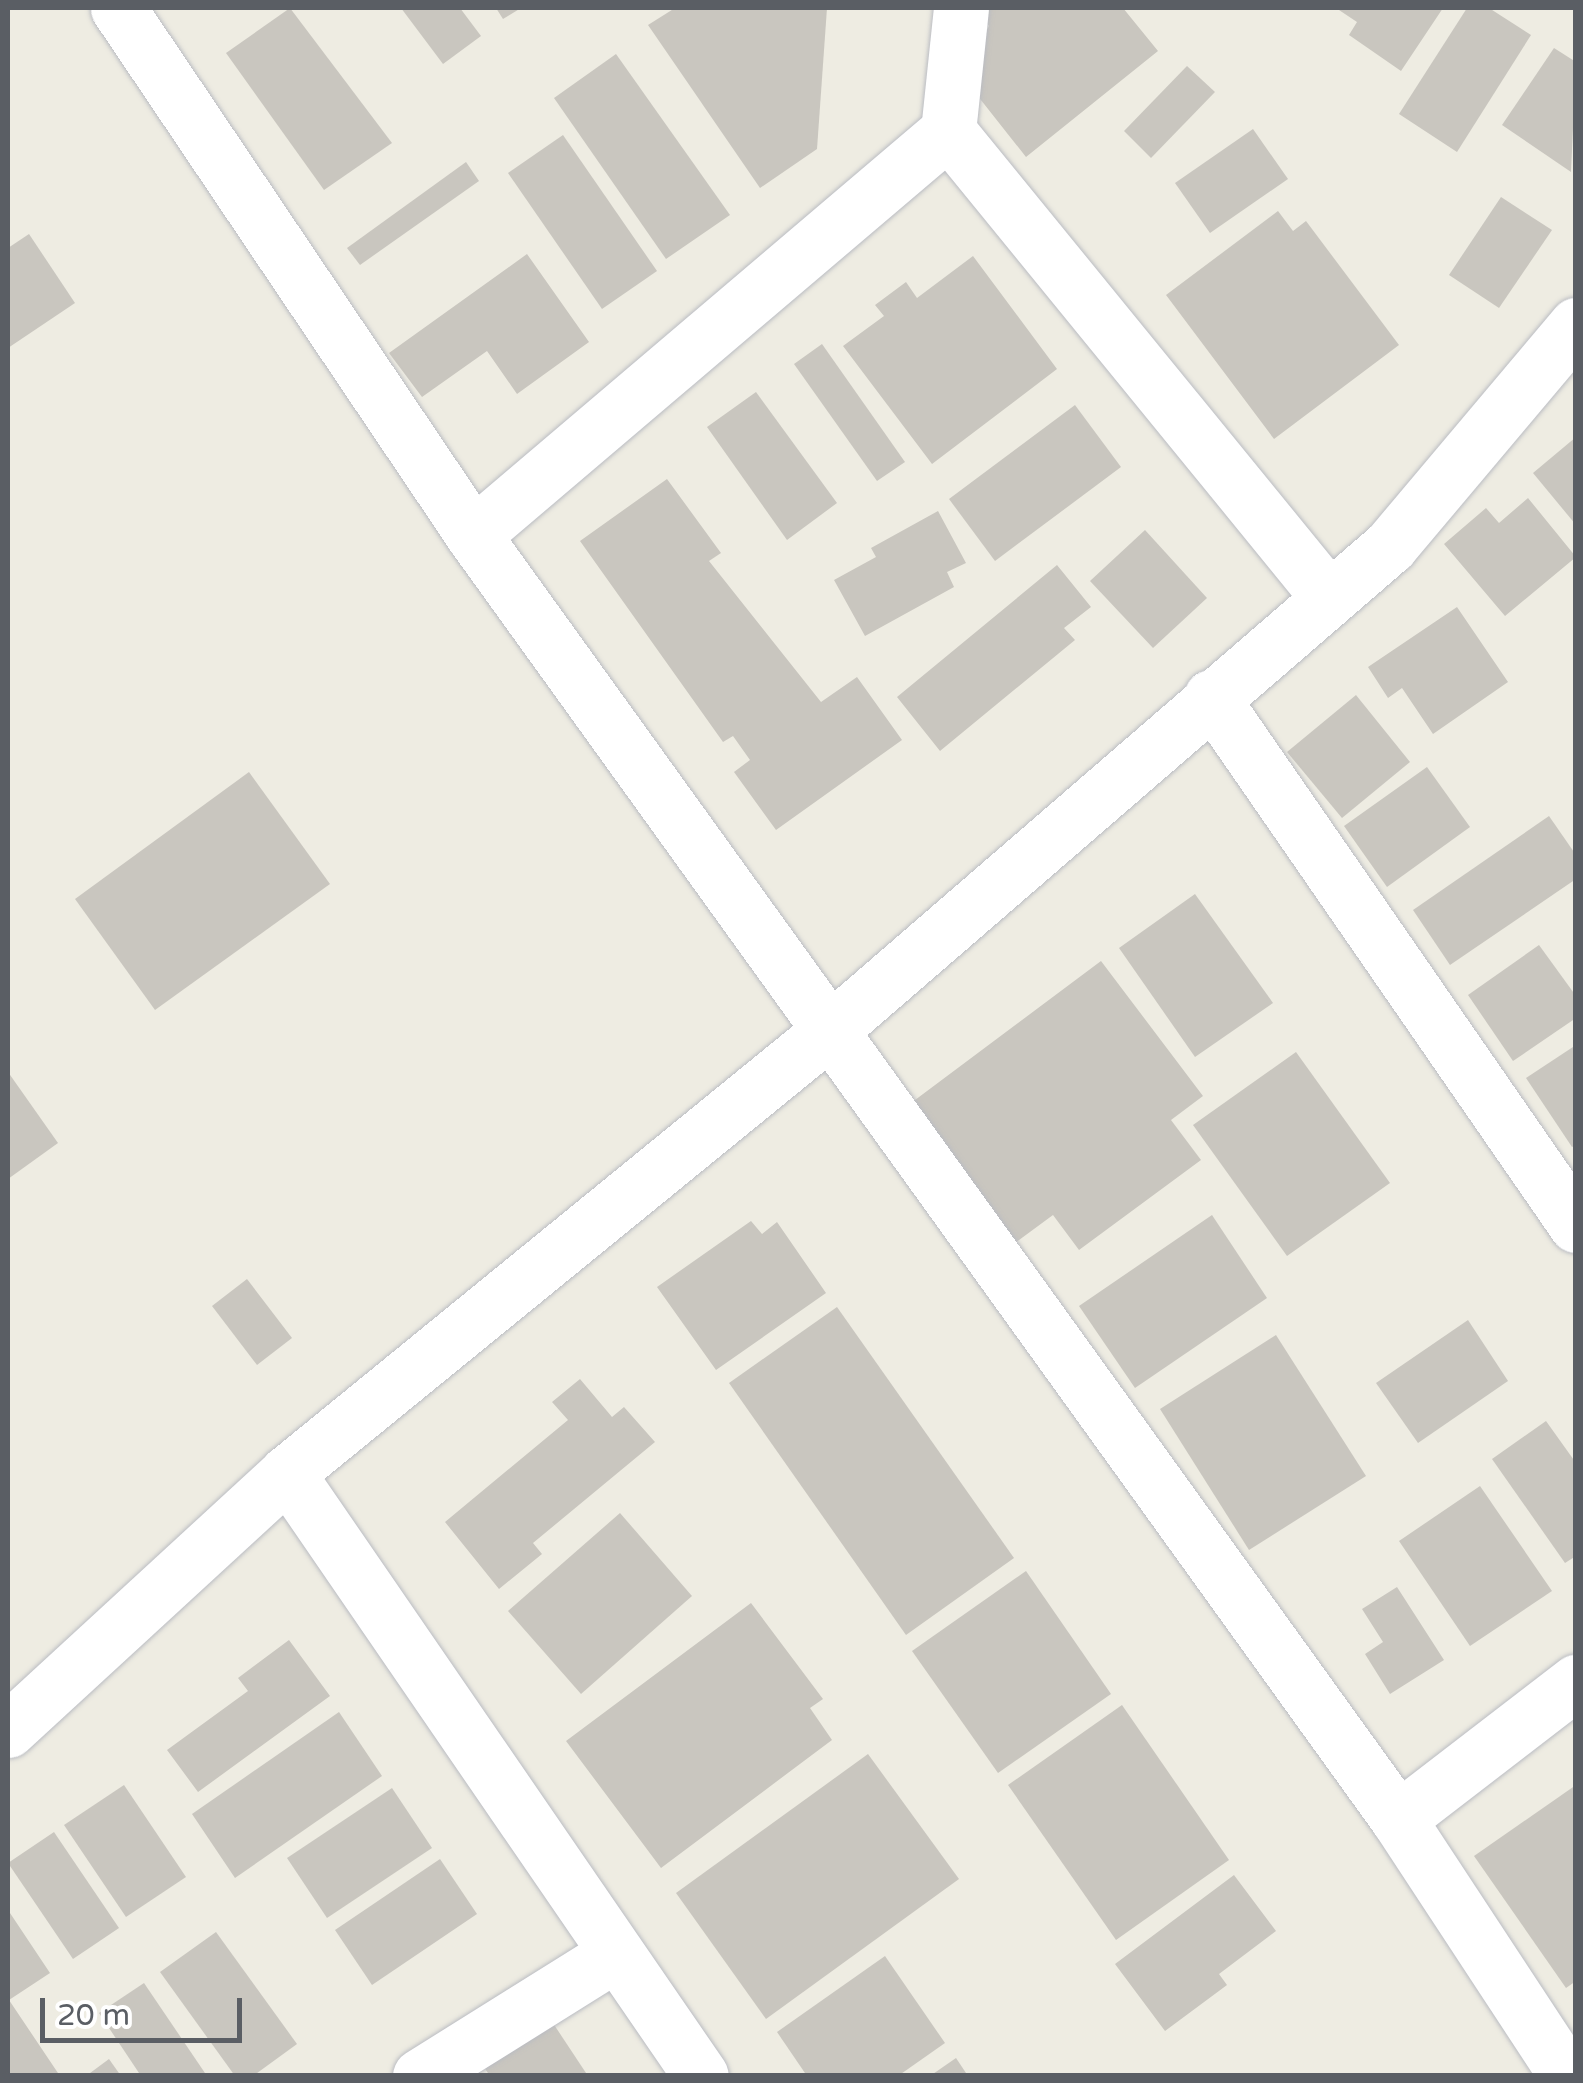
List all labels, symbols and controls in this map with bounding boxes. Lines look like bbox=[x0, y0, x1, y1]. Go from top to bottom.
scale bar bbox=[45, 1978, 248, 2040]
text: 20 m bbox=[57, 1997, 130, 2034]

